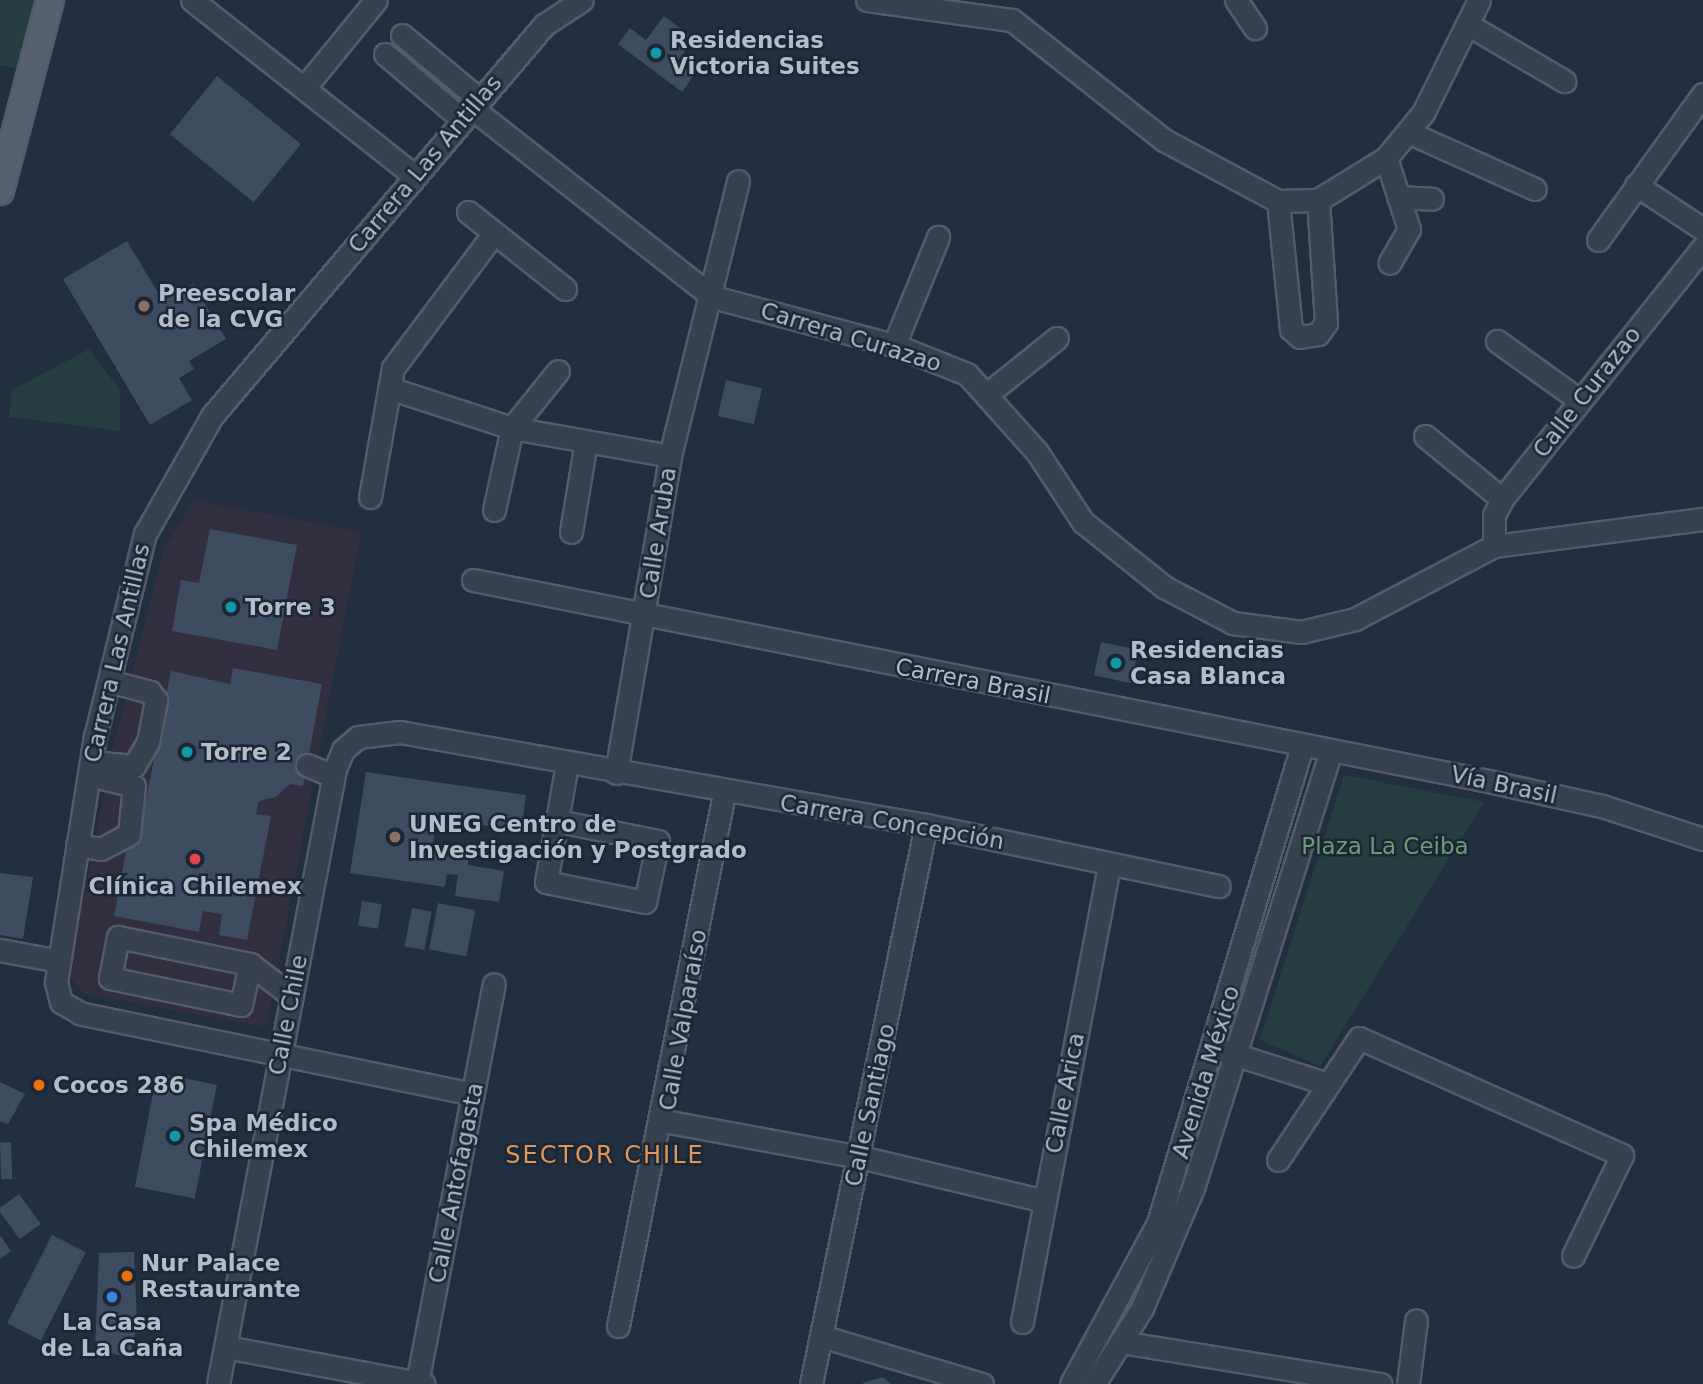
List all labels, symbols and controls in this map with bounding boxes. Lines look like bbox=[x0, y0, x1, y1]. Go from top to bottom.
place label: Residencias Victoria Suites bbox=[670, 26, 860, 80]
marker: Residencias Victoria Suites bbox=[648, 45, 664, 61]
street label: Carrera Las Antillas bbox=[342, 69, 508, 259]
place label: Preescolar de la CVG bbox=[158, 279, 295, 333]
street label: Carrera Curazao bbox=[757, 296, 945, 378]
marker: Preescolar de la CVG bbox=[136, 298, 152, 314]
street label: Calle Curazao bbox=[1527, 321, 1647, 463]
street label: Calle Aruba bbox=[634, 465, 682, 601]
street label: Carrera Las Antillas bbox=[78, 541, 156, 765]
place label: Torre 3 bbox=[245, 593, 336, 621]
marker: Torre 3 bbox=[223, 599, 239, 615]
place label: Residencias Casa Blanca bbox=[1130, 636, 1286, 690]
street label: Carrera Brasil bbox=[893, 652, 1053, 710]
marker: Residencias Casa Blanca bbox=[1108, 655, 1124, 671]
place label: Torre 2 bbox=[201, 738, 292, 766]
marker: Torre 2 bbox=[179, 744, 195, 760]
street label: Vía Brasil bbox=[1448, 760, 1560, 810]
street label: Carrera Concepción bbox=[778, 789, 1006, 855]
place label: UNEG Centro de Investigación y Postgrado bbox=[409, 810, 747, 864]
marker: UNEG Centro de Investigación y Postgrado bbox=[387, 829, 403, 845]
park label: Plaza La Ceiba bbox=[1301, 832, 1469, 860]
marker: Clínica Chilemex bbox=[185, 849, 205, 869]
place label: Clínica Chilemex bbox=[88, 872, 302, 900]
street label: Calle Valparaíso bbox=[653, 927, 713, 1113]
street label: Calle Chile bbox=[263, 953, 313, 1077]
street label: Avenida México bbox=[1167, 982, 1245, 1162]
street label: Calle Santiago bbox=[839, 1021, 901, 1189]
street label: Calle Arica bbox=[1040, 1030, 1090, 1156]
place label: Cocos 286 bbox=[53, 1071, 185, 1099]
marker: Cocos 286 bbox=[31, 1077, 47, 1093]
street label: Calle Antofagasta bbox=[423, 1080, 489, 1286]
place label: Spa Médico Chilemex bbox=[189, 1109, 338, 1163]
marker: Spa Médico Chilemex bbox=[167, 1128, 183, 1144]
district label: SECTOR CHILE bbox=[507, 1142, 703, 1170]
place label: Nur Palace Restaurante bbox=[141, 1249, 301, 1303]
marker: Nur Palace Restaurante bbox=[119, 1268, 135, 1284]
marker: La Casa de La Caña bbox=[104, 1289, 120, 1305]
place label: La Casa de La Caña bbox=[41, 1308, 183, 1362]

